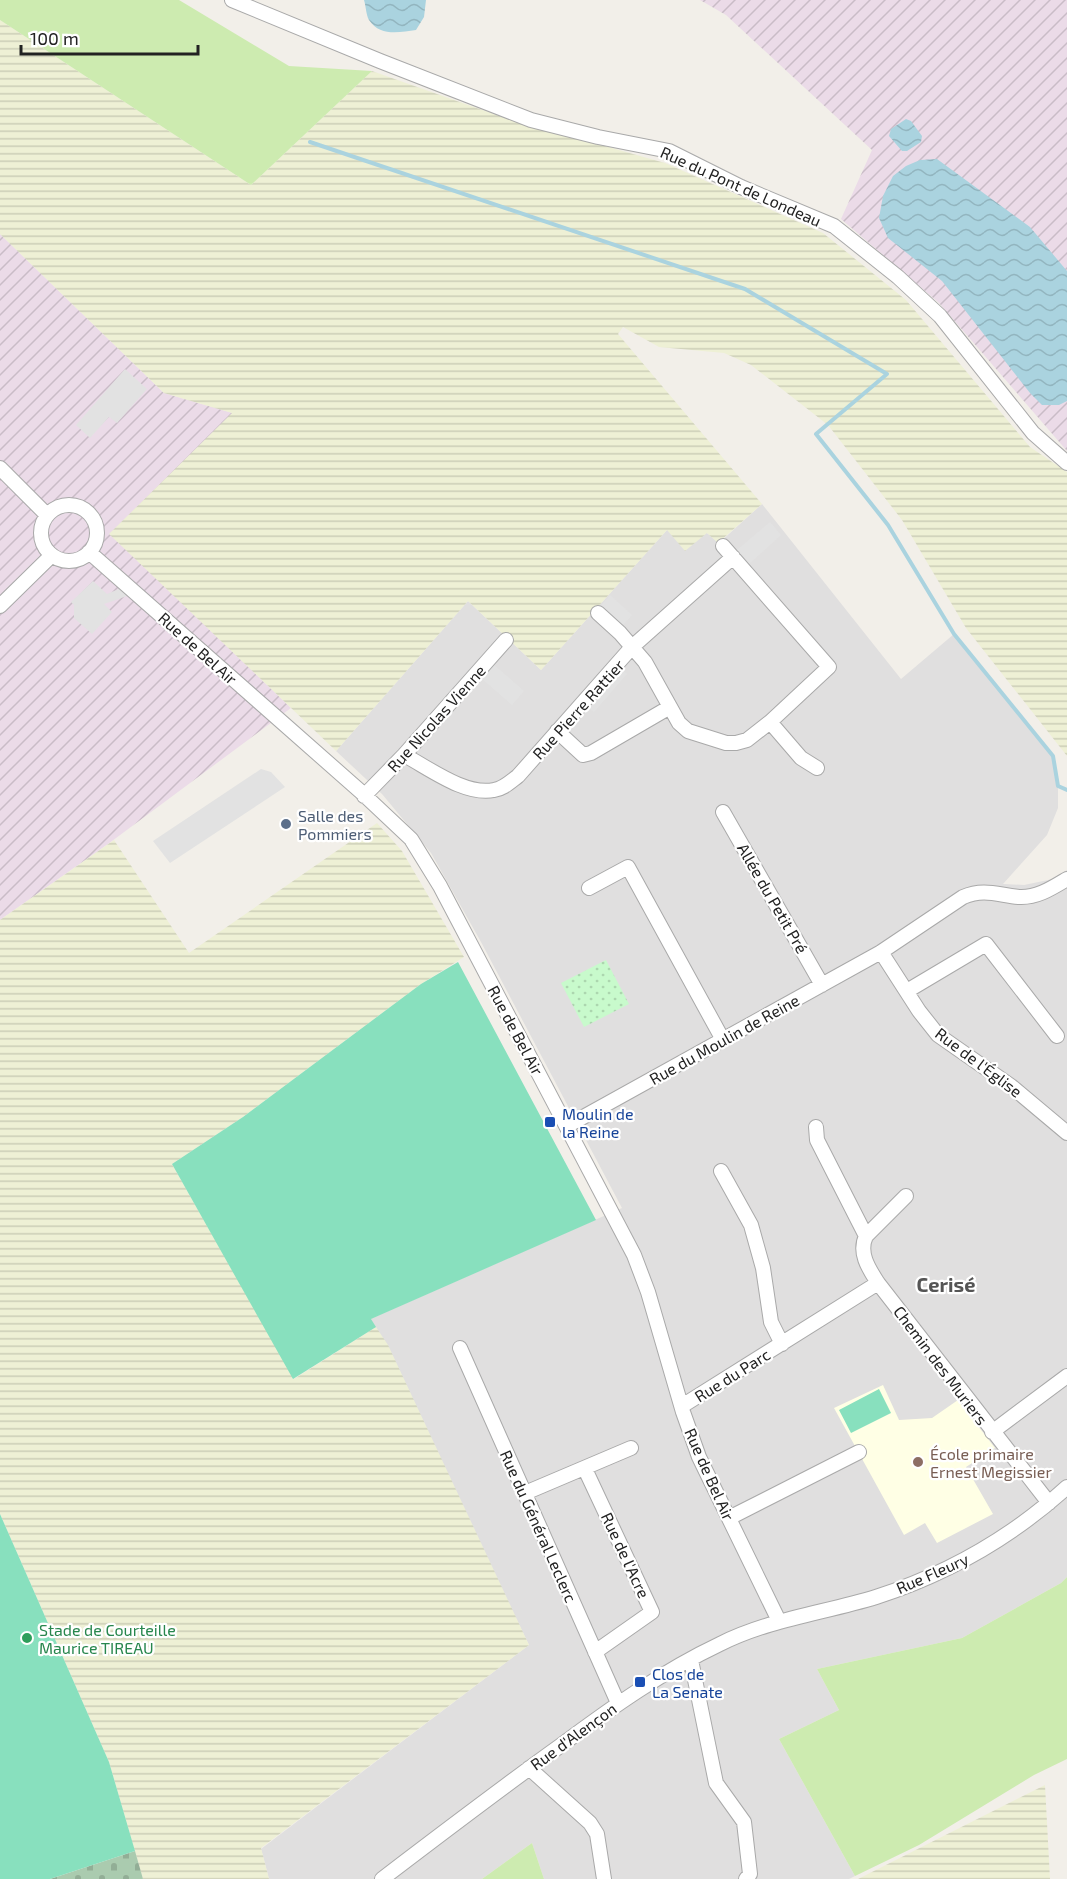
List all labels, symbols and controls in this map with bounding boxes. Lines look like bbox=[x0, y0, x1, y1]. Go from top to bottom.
scale bar bbox=[21, 18, 198, 56]
text: 100 m bbox=[30, 27, 79, 49]
street label: Rue du Pont de Londeau bbox=[658, 142, 824, 230]
street label: Rue de Bel Air bbox=[155, 608, 242, 689]
street label: Rue Pierre Rattier bbox=[528, 655, 628, 763]
street label: Rue Nicolas Vienne bbox=[383, 661, 489, 775]
place label: Salle des Pommiers bbox=[298, 806, 372, 843]
marker: Salle des Pommiers bbox=[279, 817, 293, 831]
street label: Allée du Petit Pré bbox=[734, 840, 812, 956]
street label: Rue de Bel Air bbox=[484, 982, 548, 1079]
street label: Rue du Moulin de Reine bbox=[646, 990, 802, 1088]
street label: Rue de l'Église bbox=[932, 1023, 1026, 1101]
place label: Moulin de la Reine bbox=[562, 1104, 634, 1141]
marker: Moulin de la Reine bbox=[543, 1115, 557, 1129]
district label: Cerisé bbox=[917, 1272, 976, 1296]
street label: Chemin des Muriers bbox=[890, 1302, 992, 1428]
street label: Rue du Parc bbox=[691, 1344, 773, 1406]
street label: Rue de Bel Air bbox=[681, 1425, 739, 1524]
place label: École primaire Ernest Megissier bbox=[930, 1444, 1052, 1481]
street label: Rue du Général Leclerc bbox=[497, 1447, 581, 1605]
marker: École primaire Ernest Megissier bbox=[911, 1455, 925, 1469]
street label: Rue de l'Acre bbox=[598, 1509, 654, 1601]
street label: Rue Fleury bbox=[893, 1548, 972, 1597]
place label: Stade de Courteille Maurice TIREAU bbox=[39, 1620, 176, 1657]
marker: Stade de Courteille Maurice TIREAU bbox=[20, 1631, 34, 1645]
place label: Clos de La Senate bbox=[652, 1664, 723, 1701]
marker: Clos de La Senate bbox=[633, 1675, 647, 1689]
street label: Rue d'Alençon bbox=[526, 1698, 620, 1774]

